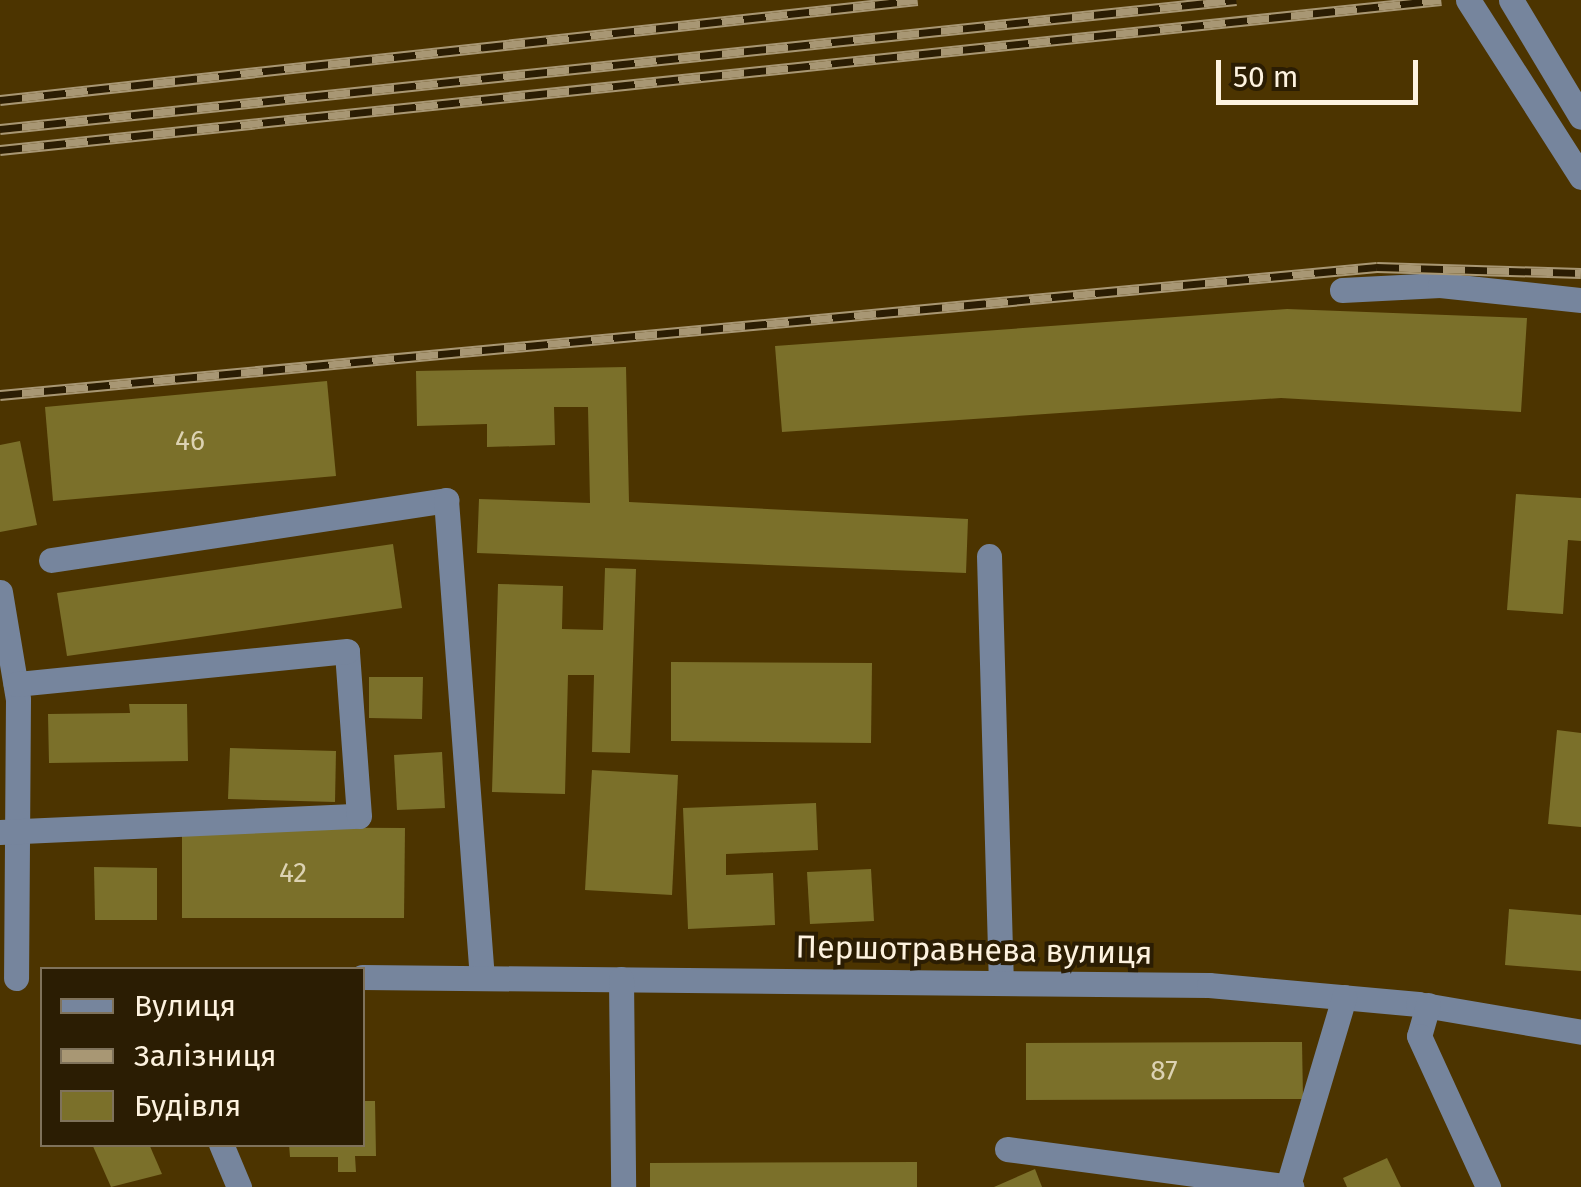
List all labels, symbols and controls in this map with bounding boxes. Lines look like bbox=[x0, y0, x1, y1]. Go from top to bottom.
scale bar bbox=[1221, 40, 1424, 102]
text: 50 m bbox=[1233, 59, 1298, 95]
house number: 46 bbox=[175, 424, 205, 458]
house number: 42 bbox=[279, 856, 307, 890]
street label: Першотравнева вулиця bbox=[795, 928, 1153, 972]
legend bbox=[40, 967, 365, 1147]
text: Вулиця bbox=[134, 988, 236, 1024]
text: Залізниця bbox=[134, 1038, 277, 1074]
house number: 87 bbox=[1150, 1054, 1178, 1088]
text: Будівля bbox=[134, 1088, 241, 1124]

